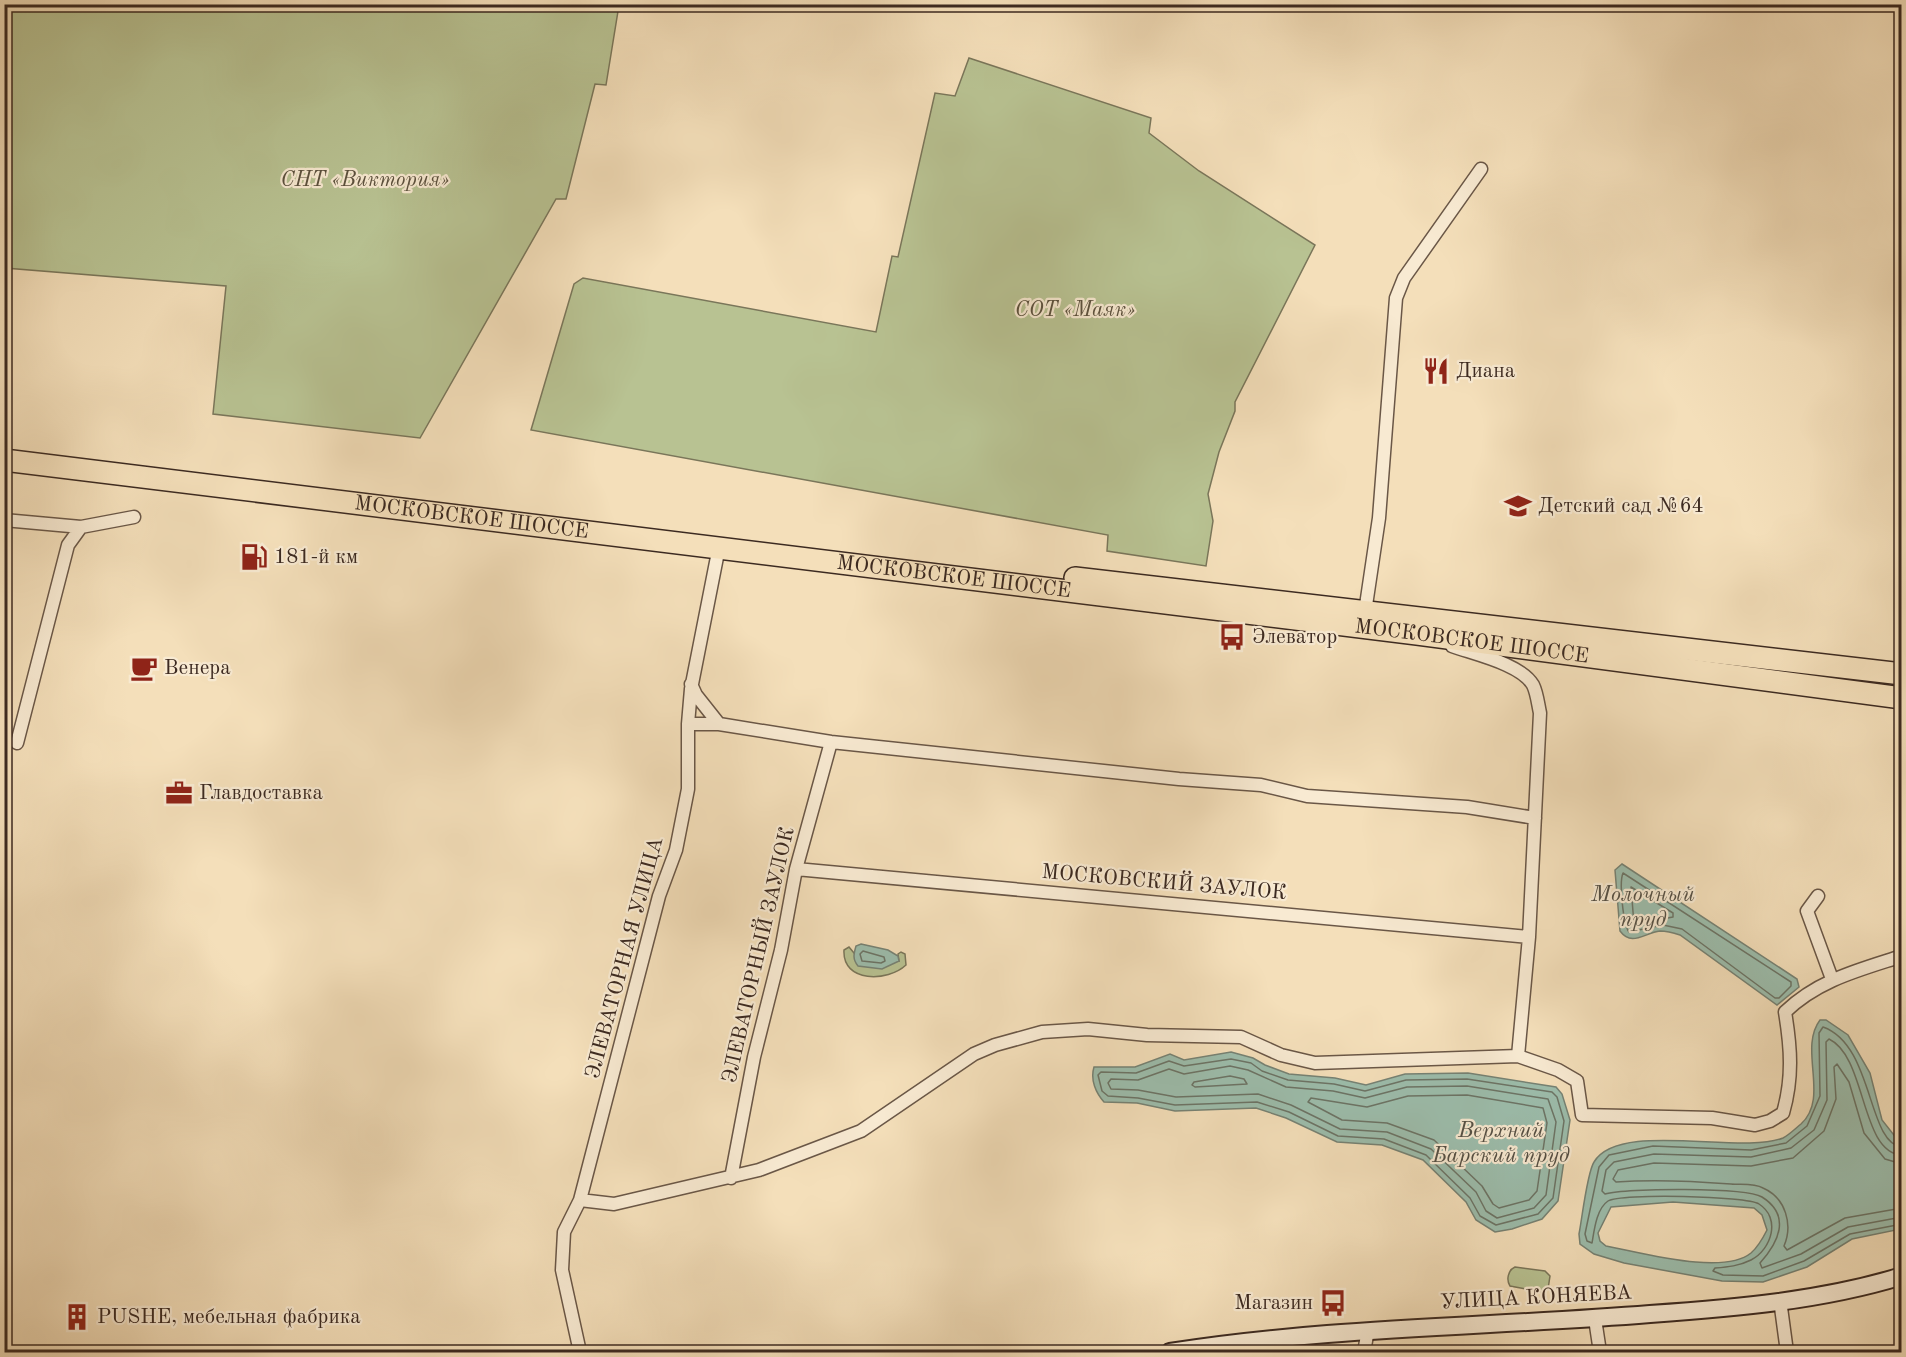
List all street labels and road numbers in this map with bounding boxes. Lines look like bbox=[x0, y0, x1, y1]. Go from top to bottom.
street label: МОСКОВСКОЕ ШОССЕ bbox=[353, 493, 590, 542]
street label: МОСКОВСКОЕ ШОССЕ bbox=[835, 552, 1072, 602]
street label: МОСКОВСКОЕ ШОССЕ bbox=[1354, 616, 1590, 667]
street label: ЭЛЕВАТОРНЫЙ ЗАУЛОК bbox=[714, 824, 799, 1085]
street label: ЭЛЕВАТОРНАЯ УЛИЦА bbox=[583, 835, 667, 1081]
street label: МОСКОВСКИЙ ЗАУЛОК bbox=[1041, 857, 1288, 904]
street label: УЛИЦА КОНЯЕВА bbox=[1440, 1282, 1632, 1314]

